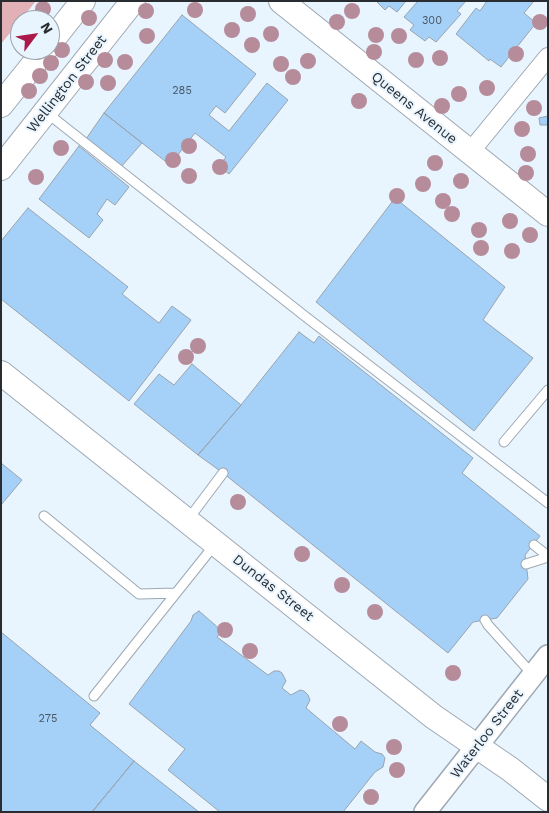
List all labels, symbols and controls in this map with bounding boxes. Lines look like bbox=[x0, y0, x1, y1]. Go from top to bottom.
north arrow bbox=[10, 10, 60, 60]
house number: 300 bbox=[422, 14, 442, 28]
text: N bbox=[37, 19, 57, 36]
street label: Wellington Street bbox=[24, 32, 110, 136]
street label: Queens Avenue bbox=[368, 68, 460, 148]
house number: 285 bbox=[172, 84, 192, 98]
street label: Dundas Street bbox=[229, 551, 317, 625]
street label: Waterloo Street bbox=[447, 686, 527, 782]
house number: 275 bbox=[39, 712, 57, 726]

